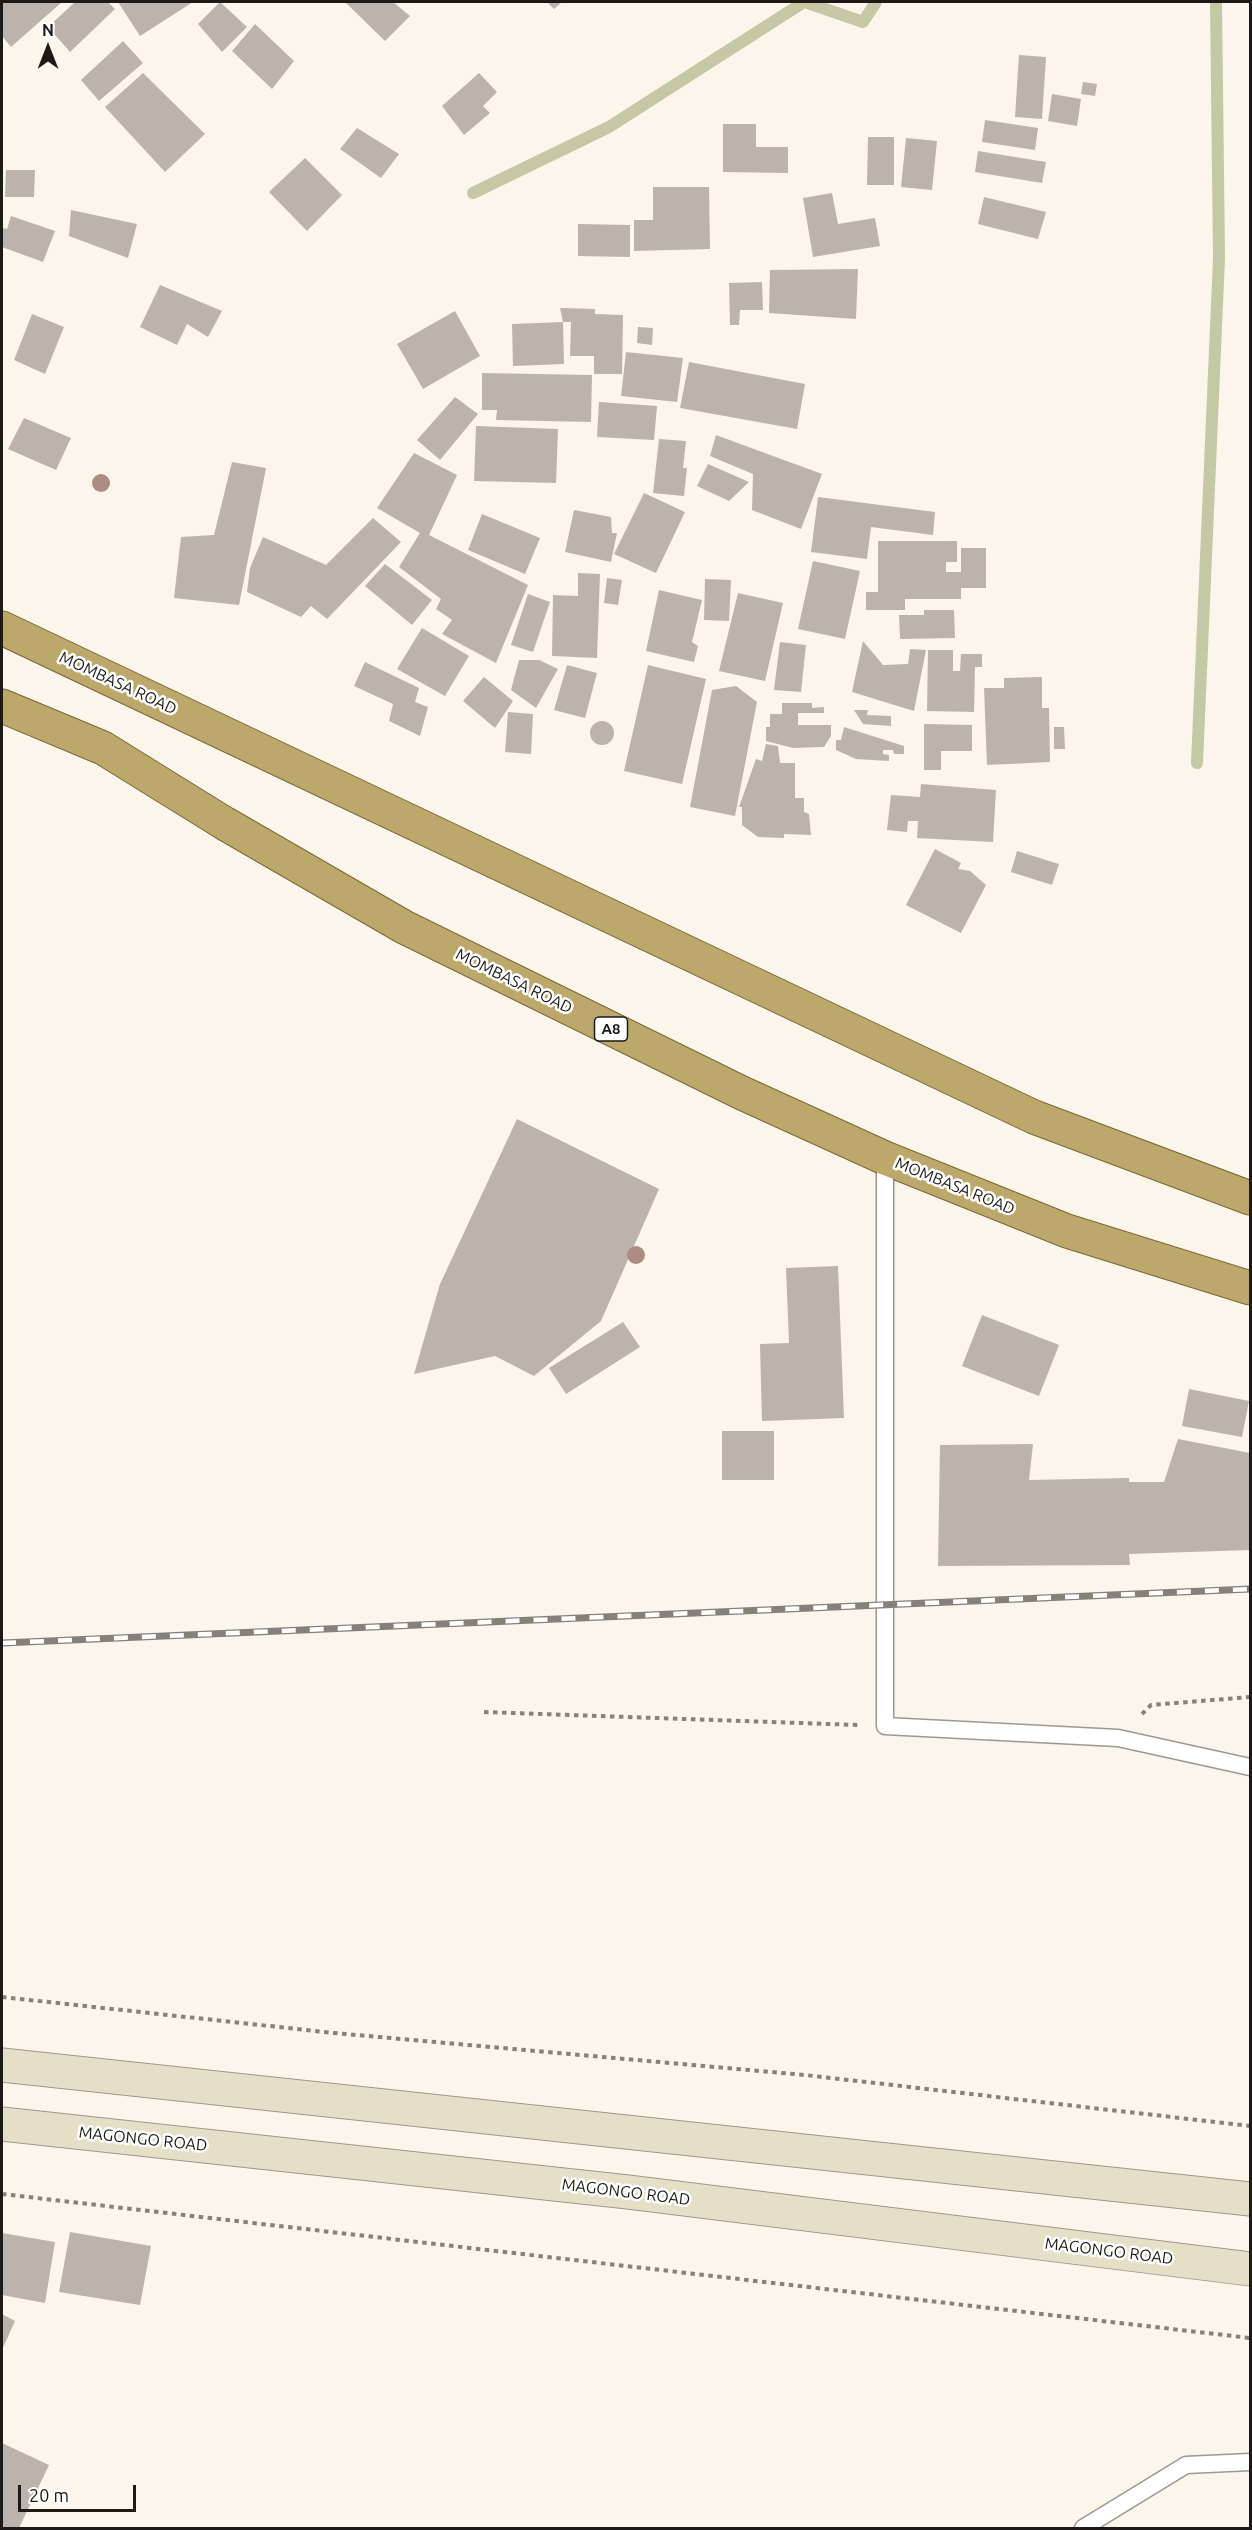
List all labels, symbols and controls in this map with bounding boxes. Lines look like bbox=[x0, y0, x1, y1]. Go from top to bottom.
north arrow bbox=[18, 18, 78, 78]
text: N bbox=[42, 21, 54, 39]
street label: MOMBASA ROAD bbox=[56, 647, 180, 719]
street label: MOMBASA ROAD bbox=[453, 944, 575, 1018]
road number: A8 bbox=[594, 1017, 628, 1041]
street label: MOMBASA ROAD bbox=[892, 1153, 1018, 1219]
street label: MAGONGO ROAD bbox=[78, 2123, 208, 2155]
street label: MAGONGO ROAD bbox=[561, 2175, 691, 2209]
street label: MAGONGO ROAD bbox=[1044, 2234, 1174, 2268]
scale bar bbox=[21, 2473, 140, 2511]
text: 20 m bbox=[29, 2485, 69, 2505]

